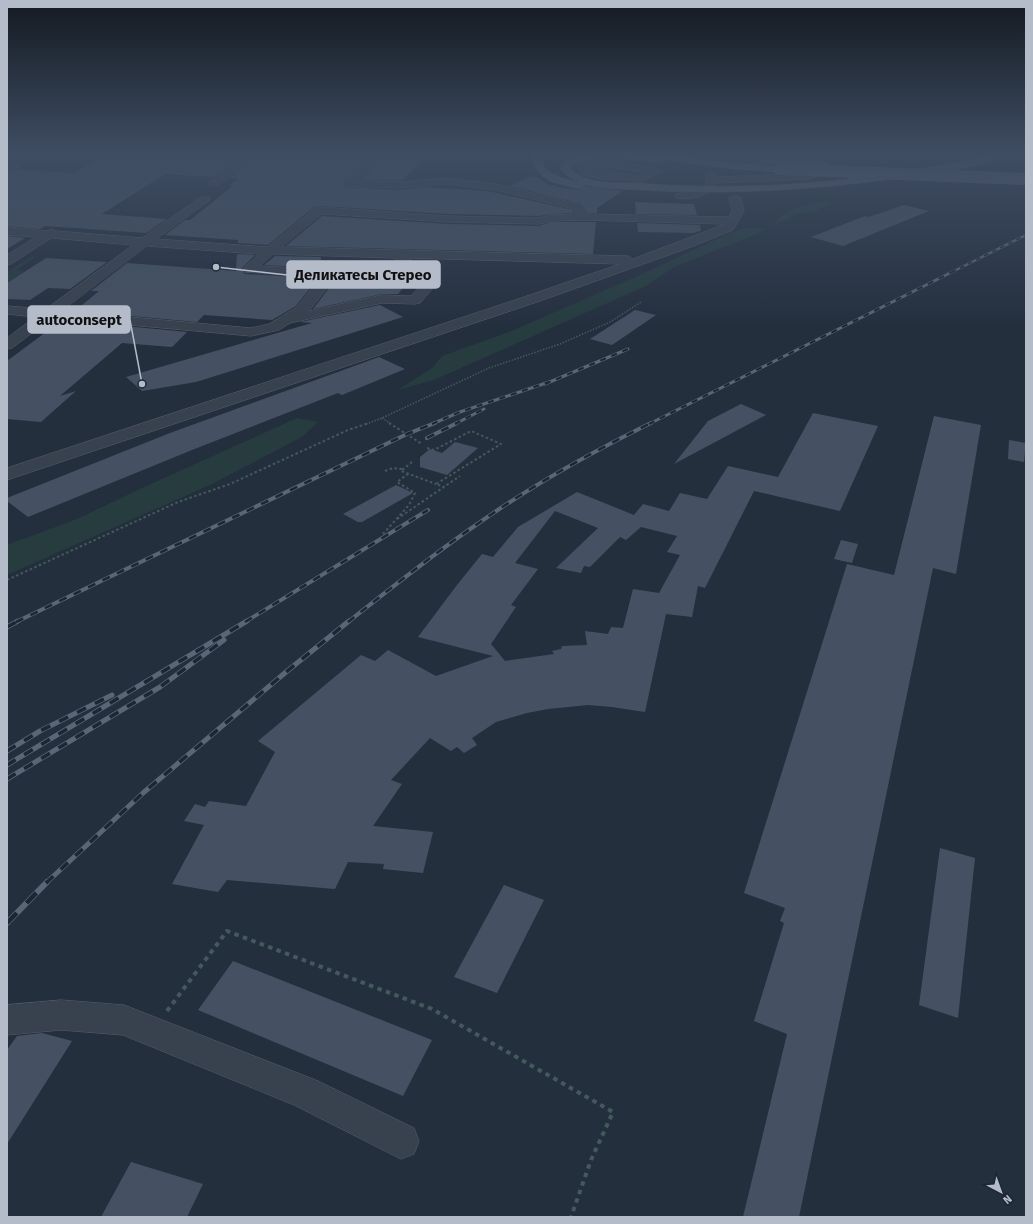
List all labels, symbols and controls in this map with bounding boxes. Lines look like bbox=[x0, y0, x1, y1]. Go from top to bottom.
callout: Деликатесы Стерео bbox=[287, 261, 440, 288]
text: Деликатесы Стерео bbox=[294, 266, 432, 284]
callout: autoconsept bbox=[28, 306, 130, 333]
text: autoconsept bbox=[36, 311, 122, 329]
north arrow bbox=[981, 1172, 1021, 1212]
text: N bbox=[1000, 1192, 1014, 1206]

